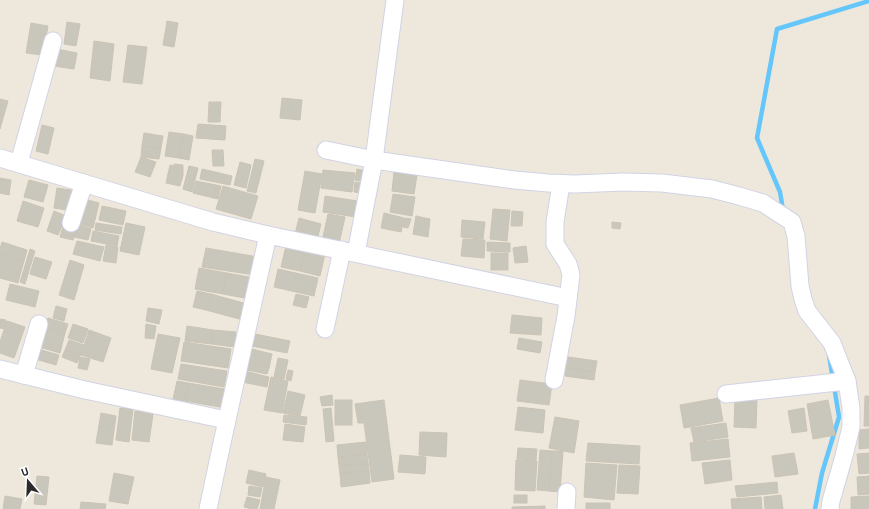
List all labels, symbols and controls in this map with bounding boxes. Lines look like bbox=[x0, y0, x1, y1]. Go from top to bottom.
north arrow bbox=[8, 461, 48, 501]
text: U bbox=[19, 463, 31, 480]

